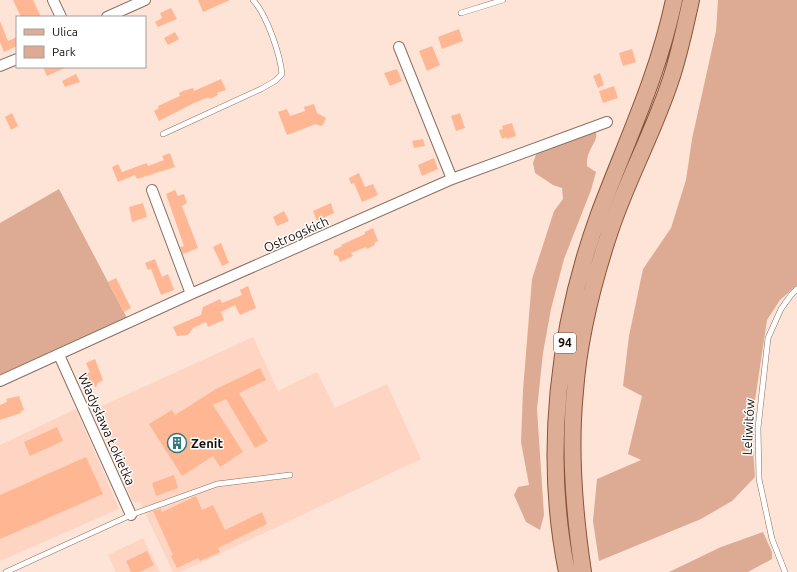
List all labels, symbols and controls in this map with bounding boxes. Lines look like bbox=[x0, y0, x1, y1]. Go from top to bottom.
legend bbox=[16, 16, 146, 68]
text: Ulica bbox=[52, 25, 78, 38]
text: Park bbox=[52, 45, 76, 58]
street label: Ostrogskich bbox=[261, 213, 331, 255]
road number: 94 bbox=[554, 333, 576, 353]
street label: Władysława Łokietka bbox=[76, 371, 138, 487]
street label: Leliwitów bbox=[740, 398, 756, 456]
building icon: Zenit bbox=[166, 432, 188, 454]
place label: Zenit bbox=[191, 436, 223, 450]

